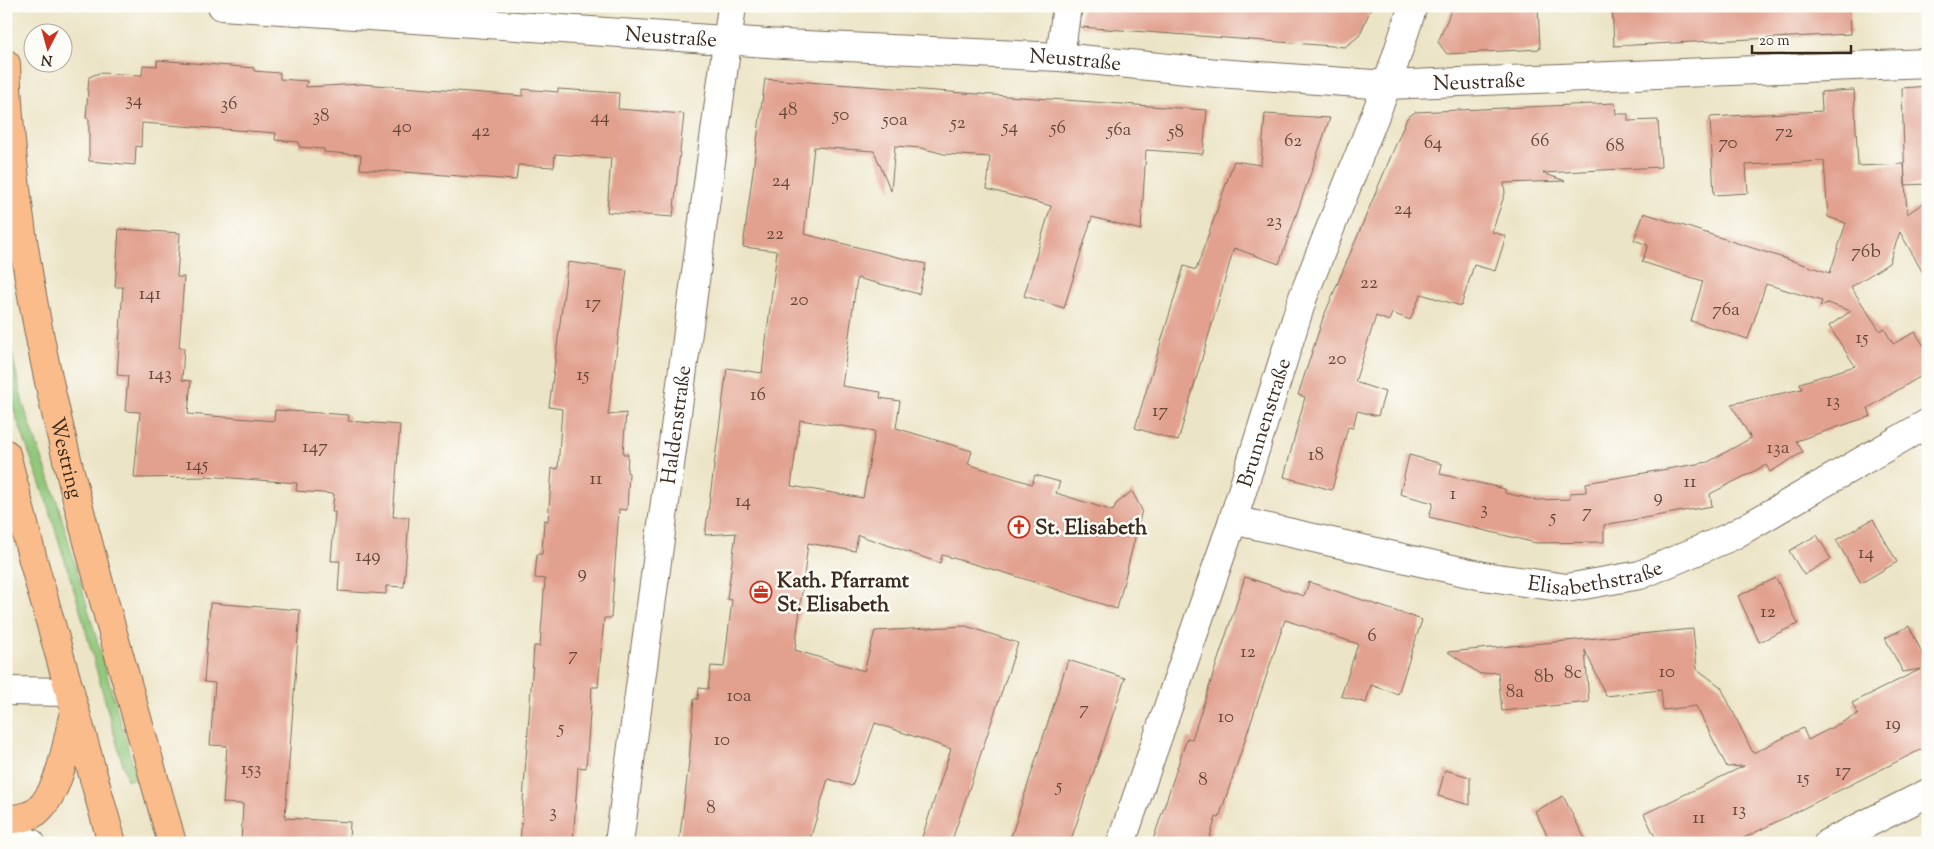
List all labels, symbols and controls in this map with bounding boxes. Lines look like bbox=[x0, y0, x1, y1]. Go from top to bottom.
street label: Neustraße bbox=[624, 20, 718, 56]
north arrow bbox=[22, 22, 72, 72]
scale bar bbox=[1752, 22, 1850, 54]
text: 20 m bbox=[1759, 31, 1790, 52]
street label: Neustraße bbox=[1029, 43, 1123, 80]
text: N bbox=[40, 48, 53, 69]
street label: Neustraße bbox=[1432, 66, 1526, 100]
house number: 34 bbox=[125, 87, 143, 114]
house number: 36 bbox=[221, 91, 237, 118]
house number: 48 bbox=[778, 97, 798, 124]
house number: 50 bbox=[832, 102, 849, 129]
house number: 38 bbox=[312, 103, 330, 130]
house number: 44 bbox=[590, 104, 610, 131]
house number: 50a bbox=[881, 107, 908, 134]
house number: 52 bbox=[949, 110, 966, 137]
house number: 40 bbox=[392, 114, 412, 141]
house number: 54 bbox=[1001, 114, 1018, 141]
house number: 56 bbox=[1049, 115, 1066, 142]
house number: 56a bbox=[1106, 117, 1132, 144]
house number: 42 bbox=[472, 118, 490, 145]
house number: 58 bbox=[1167, 119, 1184, 146]
house number: 72 bbox=[1775, 119, 1793, 146]
house number: 62 bbox=[1284, 128, 1302, 155]
house number: 66 bbox=[1531, 128, 1549, 155]
house number: 64 bbox=[1424, 130, 1443, 157]
house number: 70 bbox=[1718, 130, 1738, 157]
house number: 68 bbox=[1606, 133, 1624, 160]
house number: 24 bbox=[772, 168, 791, 195]
house number: 24 bbox=[1394, 196, 1413, 223]
house number: 23 bbox=[1266, 208, 1282, 235]
house number: 22 bbox=[766, 221, 784, 248]
house number: 76b bbox=[1851, 239, 1881, 266]
house number: 22 bbox=[1360, 270, 1378, 297]
house number: 141 bbox=[139, 281, 162, 308]
house number: 20 bbox=[790, 287, 808, 314]
house number: 17 bbox=[585, 290, 601, 317]
house number: 76a bbox=[1712, 297, 1740, 324]
house number: 15 bbox=[1856, 325, 1869, 352]
house number: 20 bbox=[1328, 346, 1346, 373]
street label: Brunnenstraße bbox=[1231, 355, 1300, 492]
house number: 143 bbox=[148, 361, 172, 388]
house number: 15 bbox=[577, 362, 590, 389]
street label: Haldenstraße bbox=[655, 364, 700, 486]
house number: 16 bbox=[750, 382, 766, 409]
house number: 13 bbox=[1826, 388, 1840, 415]
house number: 17 bbox=[1152, 398, 1168, 425]
street label: Westring bbox=[40, 414, 89, 502]
house number: 147 bbox=[302, 434, 328, 461]
house number: 13a bbox=[1767, 435, 1790, 462]
house number: 18 bbox=[1308, 442, 1324, 469]
house number: 145 bbox=[186, 452, 209, 479]
house number: 11 bbox=[590, 466, 603, 493]
house number: 11 bbox=[1684, 469, 1697, 496]
house number: 1 bbox=[1450, 481, 1457, 508]
house number: 9 bbox=[1653, 484, 1663, 511]
house number: 14 bbox=[735, 488, 751, 515]
house number: 3 bbox=[1480, 496, 1488, 523]
house number: 7 bbox=[1582, 499, 1592, 526]
house number: 5 bbox=[1549, 504, 1557, 531]
place label: St. Elisabeth bbox=[1035, 514, 1148, 544]
church icon: St. Elisabeth bbox=[1007, 515, 1031, 539]
house number: 14 bbox=[1858, 540, 1874, 567]
house number: 149 bbox=[355, 543, 381, 570]
street label: Elisabethstraße bbox=[1526, 554, 1668, 605]
house number: 9 bbox=[577, 560, 587, 587]
place label: Kath. Pfarramt St. Elisabeth bbox=[777, 567, 910, 621]
office icon: Kath. Pfarramt St. Elisabeth bbox=[749, 580, 773, 604]
house number: 12 bbox=[1760, 599, 1776, 626]
house number: 6 bbox=[1367, 623, 1377, 650]
house number: 12 bbox=[1240, 639, 1256, 666]
house number: 7 bbox=[568, 642, 578, 669]
house number: 10 bbox=[1659, 659, 1675, 686]
house number: 8c bbox=[1564, 660, 1582, 687]
house number: 8b bbox=[1534, 664, 1554, 691]
house number: 8a bbox=[1506, 679, 1524, 706]
house number: 10a bbox=[726, 683, 752, 710]
house number: 7 bbox=[1079, 696, 1089, 723]
house number: 10 bbox=[1218, 704, 1234, 731]
house number: 19 bbox=[1885, 711, 1901, 738]
house number: 5 bbox=[557, 715, 565, 742]
house number: 10 bbox=[714, 727, 730, 754]
house number: 153 bbox=[241, 756, 261, 783]
house number: 17 bbox=[1835, 758, 1851, 785]
house number: 15 bbox=[1797, 765, 1810, 792]
house number: 8 bbox=[1198, 767, 1208, 794]
house number: 5 bbox=[1055, 773, 1063, 800]
house number: 8 bbox=[706, 795, 716, 822]
house number: 13 bbox=[1732, 797, 1746, 824]
house number: 3 bbox=[549, 799, 557, 826]
house number: 11 bbox=[1693, 805, 1706, 832]

